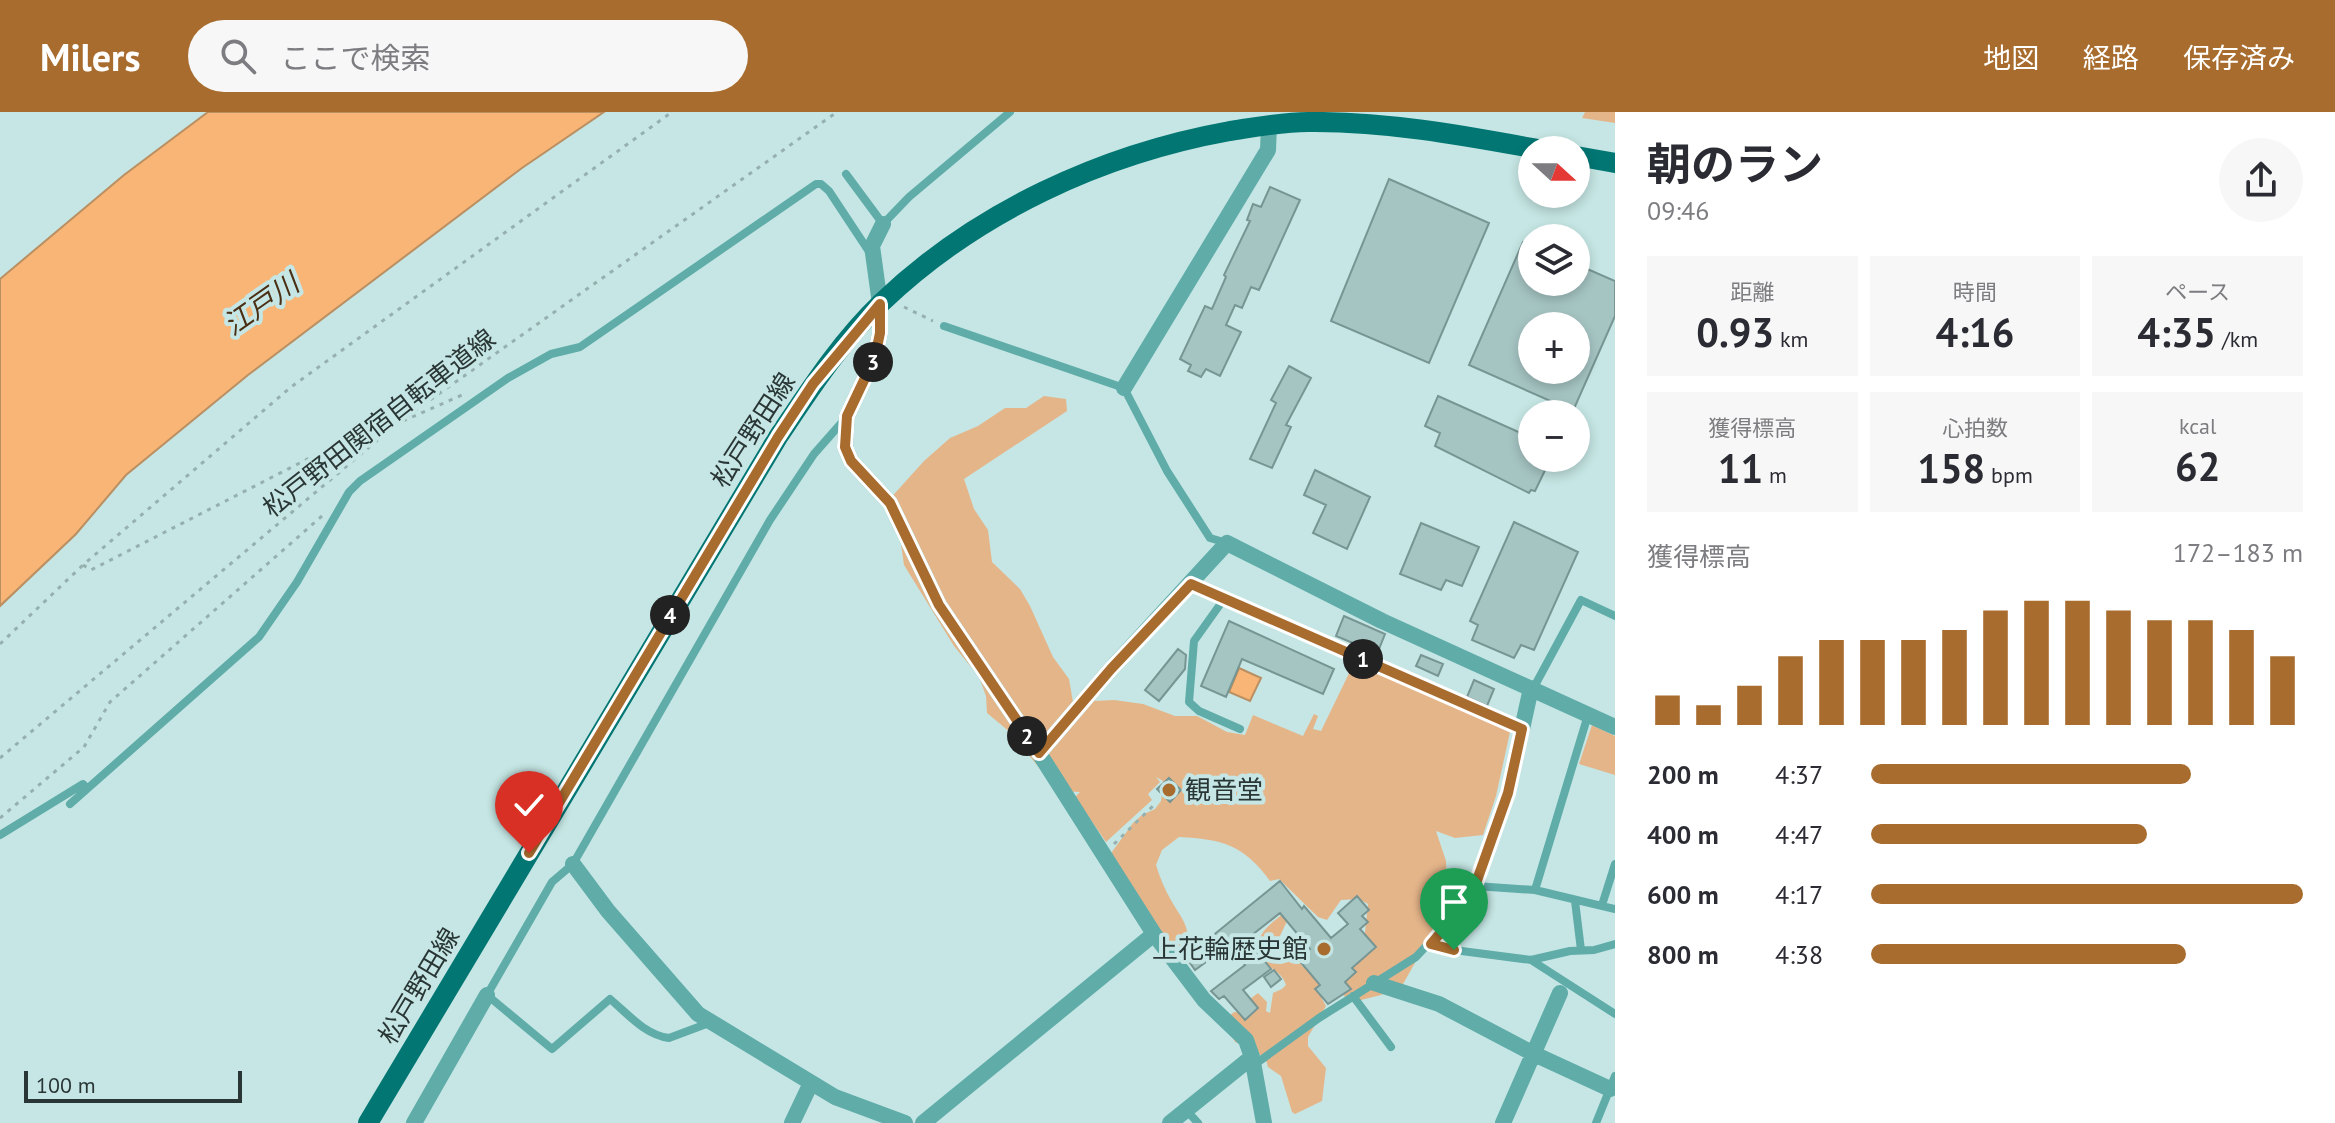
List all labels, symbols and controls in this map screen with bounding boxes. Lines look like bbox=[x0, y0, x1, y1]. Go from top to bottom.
search box bbox=[188, 20, 748, 92]
text: Milers bbox=[40, 32, 140, 81]
icon: search bbox=[216, 34, 260, 78]
text: ここで検索 bbox=[280, 38, 430, 77]
text: 地図 bbox=[1983, 39, 2039, 76]
text: 経路 bbox=[2083, 39, 2139, 76]
text: 保存済み bbox=[2183, 39, 2295, 76]
text: 朝のラン bbox=[1647, 135, 1823, 192]
north arrow bbox=[1518, 136, 1590, 208]
map controls bbox=[1518, 136, 1590, 472]
button: share bbox=[2219, 138, 2303, 222]
text: 09:46 bbox=[1647, 194, 1709, 227]
button: layers bbox=[1518, 224, 1590, 296]
water label: 江戸川 bbox=[216, 263, 308, 343]
text: 距離 bbox=[1730, 278, 1774, 306]
text: 時間 bbox=[1953, 278, 1997, 306]
text: ペース bbox=[2165, 278, 2230, 306]
text: 0.93 bbox=[1696, 306, 1774, 358]
text: 4:16 bbox=[1936, 306, 2014, 358]
text: 4:35 bbox=[2137, 306, 2216, 358]
button: + bbox=[1518, 312, 1590, 384]
street label: 松戸野田関宿自転車道線 bbox=[256, 322, 502, 524]
text: km bbox=[1774, 325, 1808, 353]
text: /km bbox=[2216, 325, 2258, 353]
pin: 3 bbox=[853, 342, 893, 382]
text: 3 bbox=[867, 348, 879, 376]
street label: 松戸野田線 bbox=[703, 366, 802, 493]
button: − bbox=[1518, 400, 1590, 472]
text: kcal bbox=[2179, 412, 2216, 440]
text: 獲得標高 bbox=[1708, 414, 1796, 442]
text: 心拍数 bbox=[1942, 414, 2008, 442]
text: 62 bbox=[2175, 440, 2220, 492]
text: 11 bbox=[1718, 442, 1763, 494]
text: 158 bbox=[1917, 442, 1985, 494]
text: m bbox=[1763, 461, 1787, 489]
text: bpm bbox=[1985, 461, 2033, 489]
text: 172–183 m bbox=[2173, 536, 2303, 569]
text: 獲得標高 bbox=[1647, 540, 1751, 573]
pin: 4 bbox=[650, 595, 690, 635]
text: 4 bbox=[664, 601, 676, 629]
pin: 1 bbox=[1343, 639, 1383, 679]
text: 1 bbox=[1357, 645, 1369, 673]
pin: 2 bbox=[1007, 716, 1047, 756]
text: 2 bbox=[1021, 722, 1033, 750]
text: 200 m bbox=[1647, 758, 1719, 791]
text: 4:37 bbox=[1775, 758, 1823, 791]
pin bbox=[495, 771, 563, 853]
place label: 観音堂 bbox=[1185, 773, 1263, 806]
marker: 観音堂 bbox=[1160, 781, 1178, 799]
icon: check bbox=[507, 783, 551, 827]
text: 400 m bbox=[1647, 818, 1719, 851]
text: 4:47 bbox=[1775, 818, 1823, 851]
pin bbox=[1420, 868, 1488, 950]
text: 600 m bbox=[1647, 878, 1719, 911]
text: 4:17 bbox=[1775, 878, 1823, 911]
icon: arrive bbox=[1432, 880, 1476, 924]
street label: 松戸野田線 bbox=[371, 922, 466, 1050]
place label: 上花輪歴史館 bbox=[1152, 932, 1308, 965]
text: 800 m bbox=[1647, 938, 1719, 971]
text: 4:38 bbox=[1775, 938, 1823, 971]
marker: 上花輪歴史館 bbox=[1315, 940, 1333, 958]
scale bar bbox=[24, 1067, 242, 1103]
text: 100 m bbox=[36, 1071, 96, 1099]

